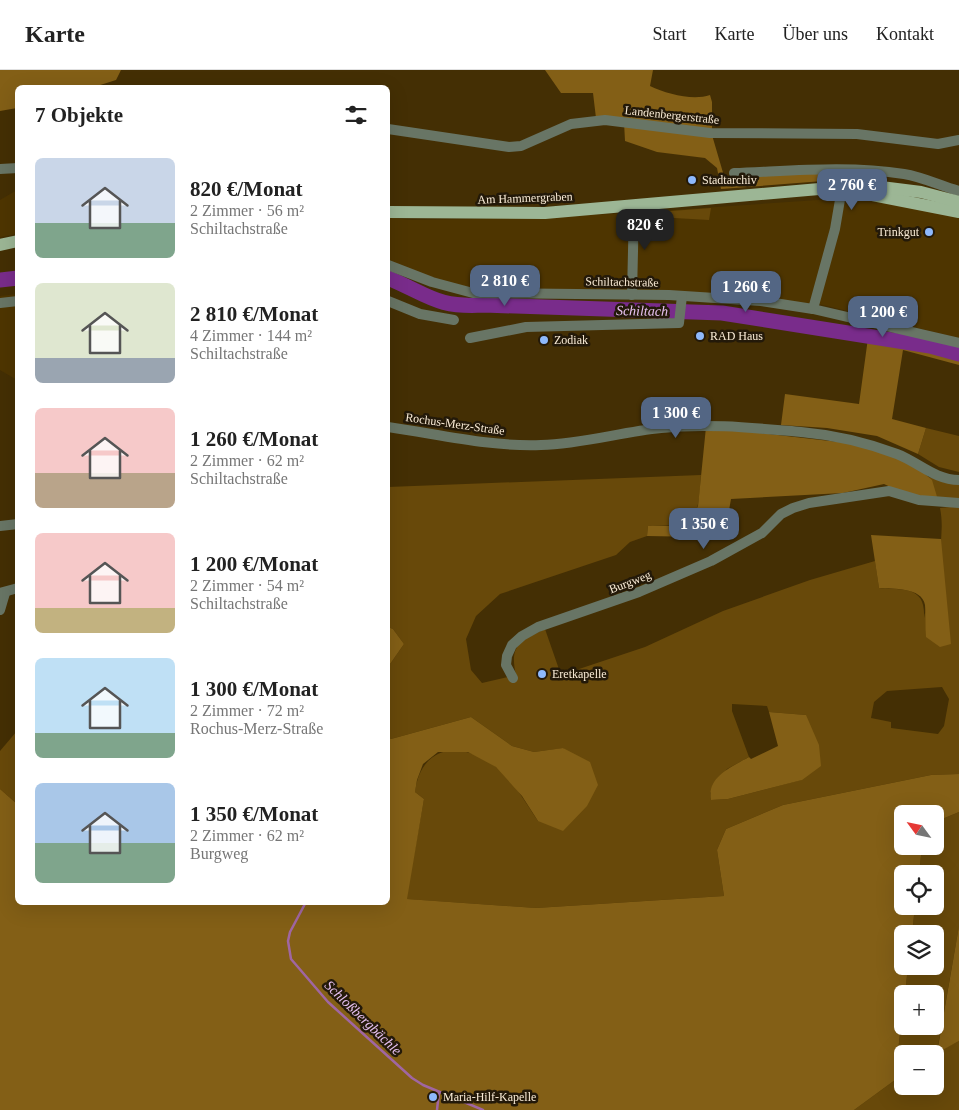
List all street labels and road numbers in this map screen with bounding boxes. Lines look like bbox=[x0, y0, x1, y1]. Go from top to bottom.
street label: Landenbergerstraße bbox=[624, 103, 720, 127]
street label: Am Hammergraben bbox=[477, 189, 573, 207]
street label: Schiltachstraße bbox=[585, 274, 659, 290]
street label: Rochus-Merz-Straße bbox=[405, 410, 505, 438]
street label: Burgweg bbox=[607, 568, 653, 596]

